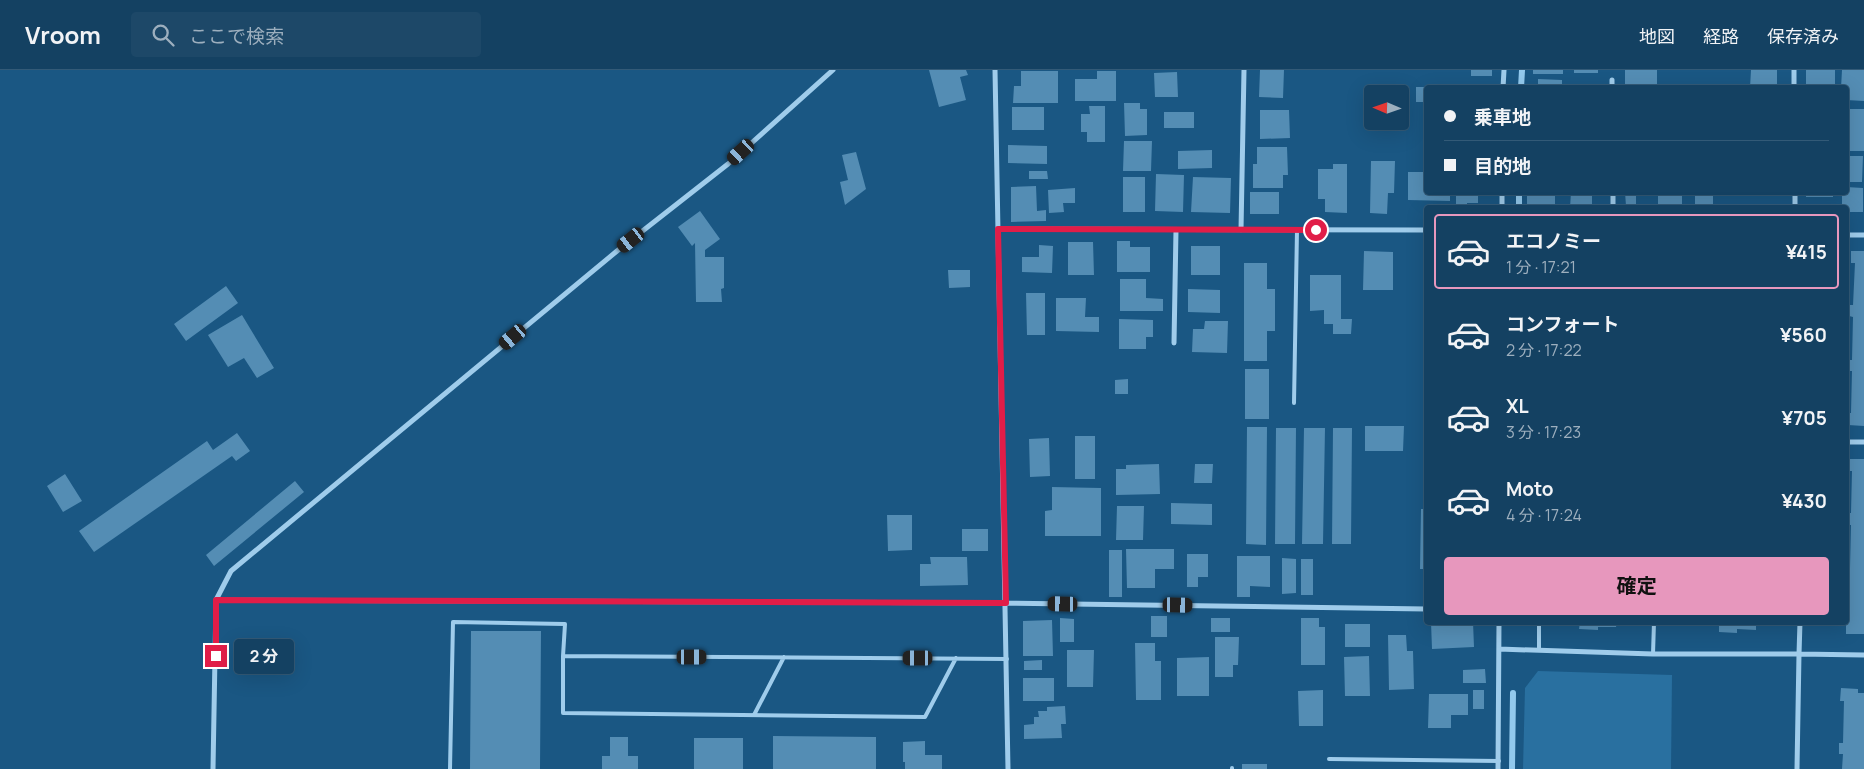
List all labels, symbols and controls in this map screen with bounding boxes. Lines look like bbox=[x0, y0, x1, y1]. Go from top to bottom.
search box bbox=[131, 12, 481, 57]
text: Vroom bbox=[25, 18, 101, 51]
icon: search bbox=[149, 21, 177, 49]
text: ここで検索 bbox=[189, 23, 284, 49]
text: 地図 bbox=[1639, 24, 1675, 48]
text: 経路 bbox=[1703, 24, 1739, 48]
text: 保存済み bbox=[1767, 24, 1839, 48]
north arrow bbox=[1364, 85, 1409, 130]
map controls bbox=[1364, 85, 1409, 130]
text: 乗車地 bbox=[1474, 104, 1531, 130]
car bbox=[724, 136, 757, 168]
text: 目的地 bbox=[1474, 153, 1531, 179]
route start bbox=[1305, 219, 1327, 241]
car bbox=[614, 225, 647, 255]
text: エコノミー bbox=[1506, 228, 1601, 254]
icon: car bbox=[1446, 229, 1491, 274]
text: ¥415 bbox=[1786, 239, 1827, 265]
text: 1 分 · 17:21 bbox=[1506, 256, 1576, 278]
text: コンフォート bbox=[1506, 311, 1619, 337]
icon: car bbox=[1446, 312, 1491, 357]
car bbox=[496, 322, 529, 352]
text: ¥560 bbox=[1780, 322, 1827, 348]
text: 2 分 · 17:22 bbox=[1506, 339, 1582, 361]
text: XL bbox=[1506, 393, 1529, 419]
icon: car bbox=[1446, 395, 1491, 440]
text: ¥705 bbox=[1782, 405, 1827, 431]
text: 3 分 · 17:23 bbox=[1506, 421, 1581, 443]
text: Moto bbox=[1506, 476, 1553, 502]
icon: car bbox=[1446, 478, 1491, 523]
text: ¥430 bbox=[1782, 488, 1827, 514]
text: 4 分 · 17:24 bbox=[1506, 504, 1582, 526]
button: 確定 bbox=[1444, 557, 1829, 615]
car bbox=[1047, 596, 1078, 612]
car bbox=[1162, 597, 1193, 613]
callout: 2 分 bbox=[234, 638, 294, 674]
route end bbox=[205, 645, 227, 667]
text: 2 分 bbox=[250, 645, 278, 667]
car bbox=[677, 650, 707, 665]
car bbox=[903, 651, 933, 666]

